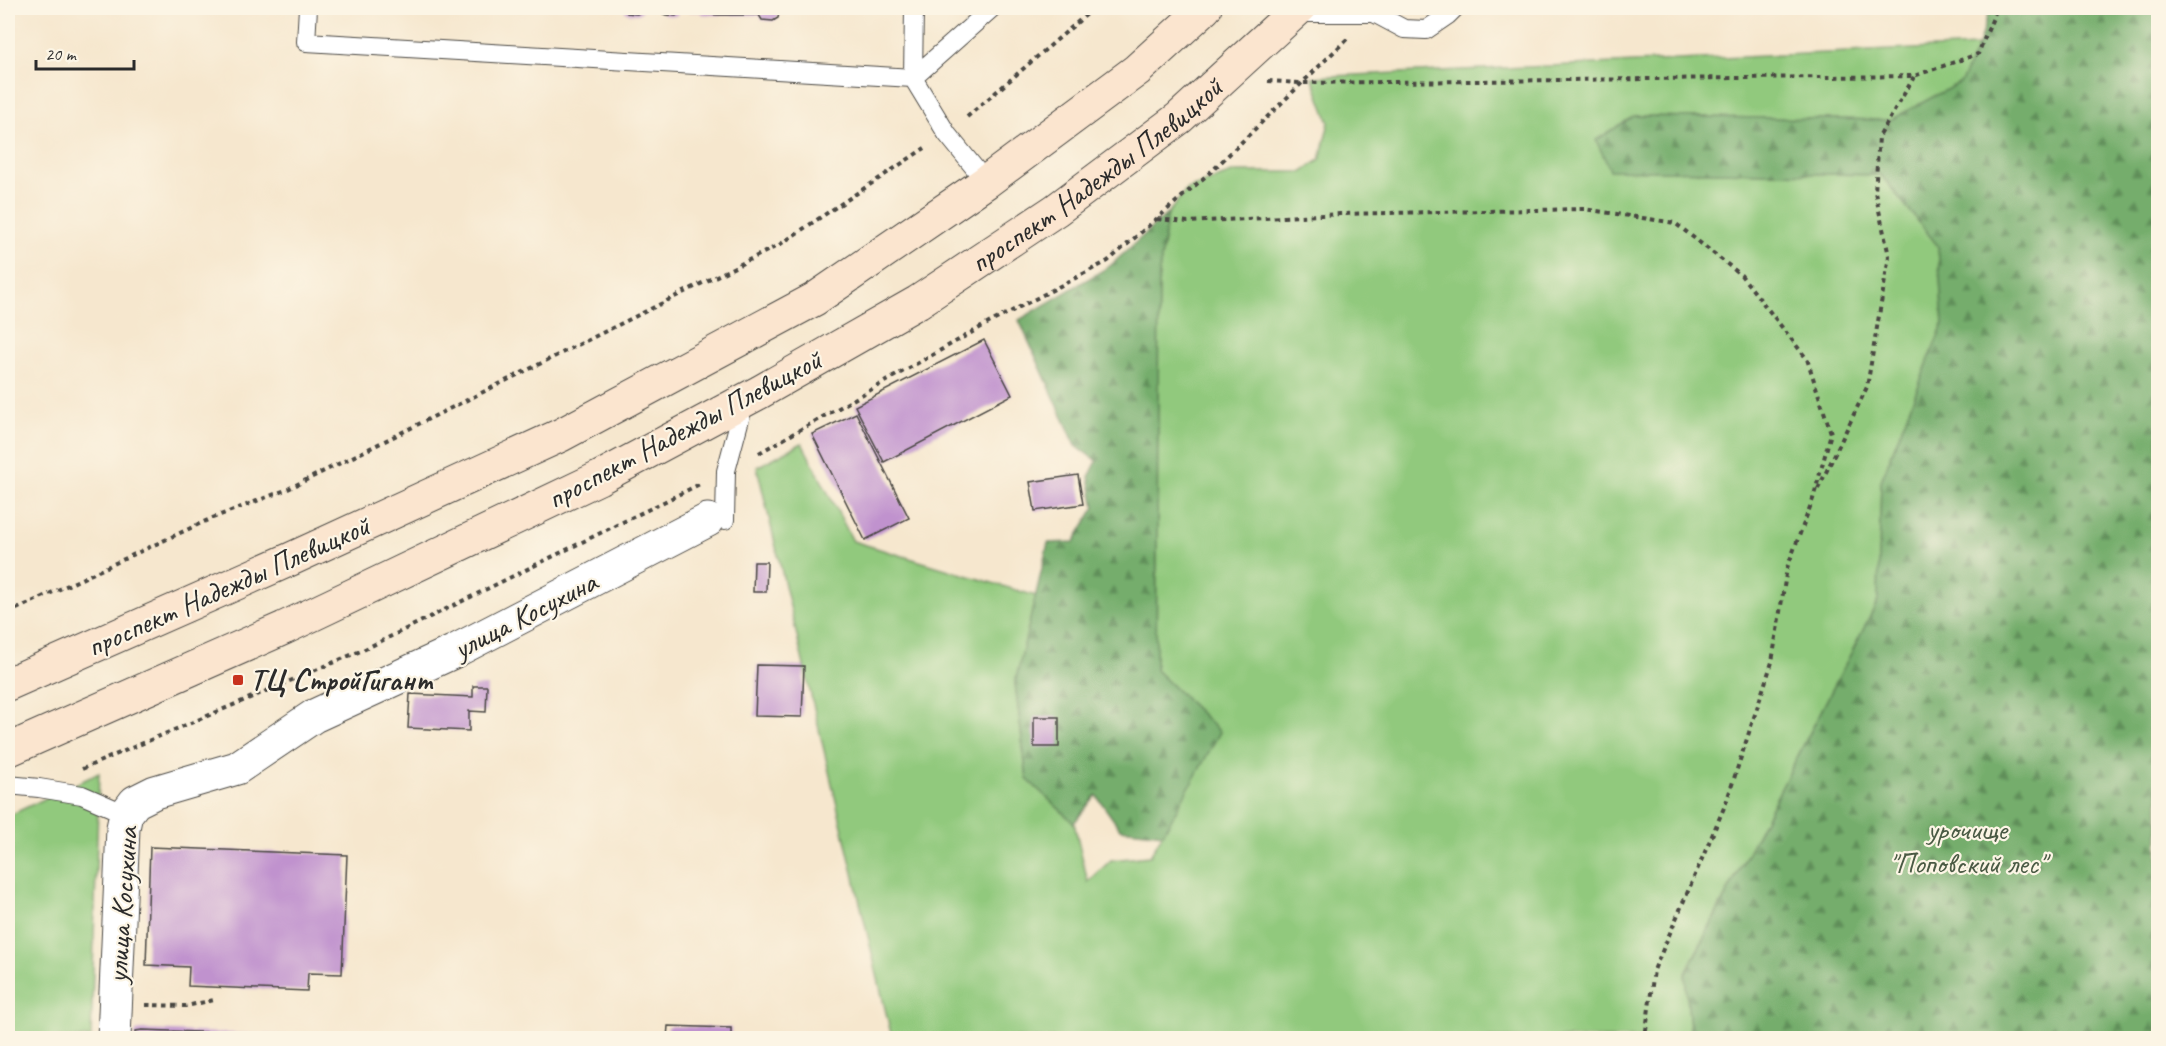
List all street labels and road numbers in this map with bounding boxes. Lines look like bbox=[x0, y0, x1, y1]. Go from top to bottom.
street label: проспект Надежды Плевицкой bbox=[962, 68, 1232, 281]
street label: проспект Надежды Плевицкой bbox=[540, 340, 829, 518]
street label: проспект Надежды Плевицкой bbox=[81, 506, 377, 666]
street label: улица Косухина bbox=[445, 562, 605, 668]
street label: улица Косухина bbox=[97, 824, 147, 986]

